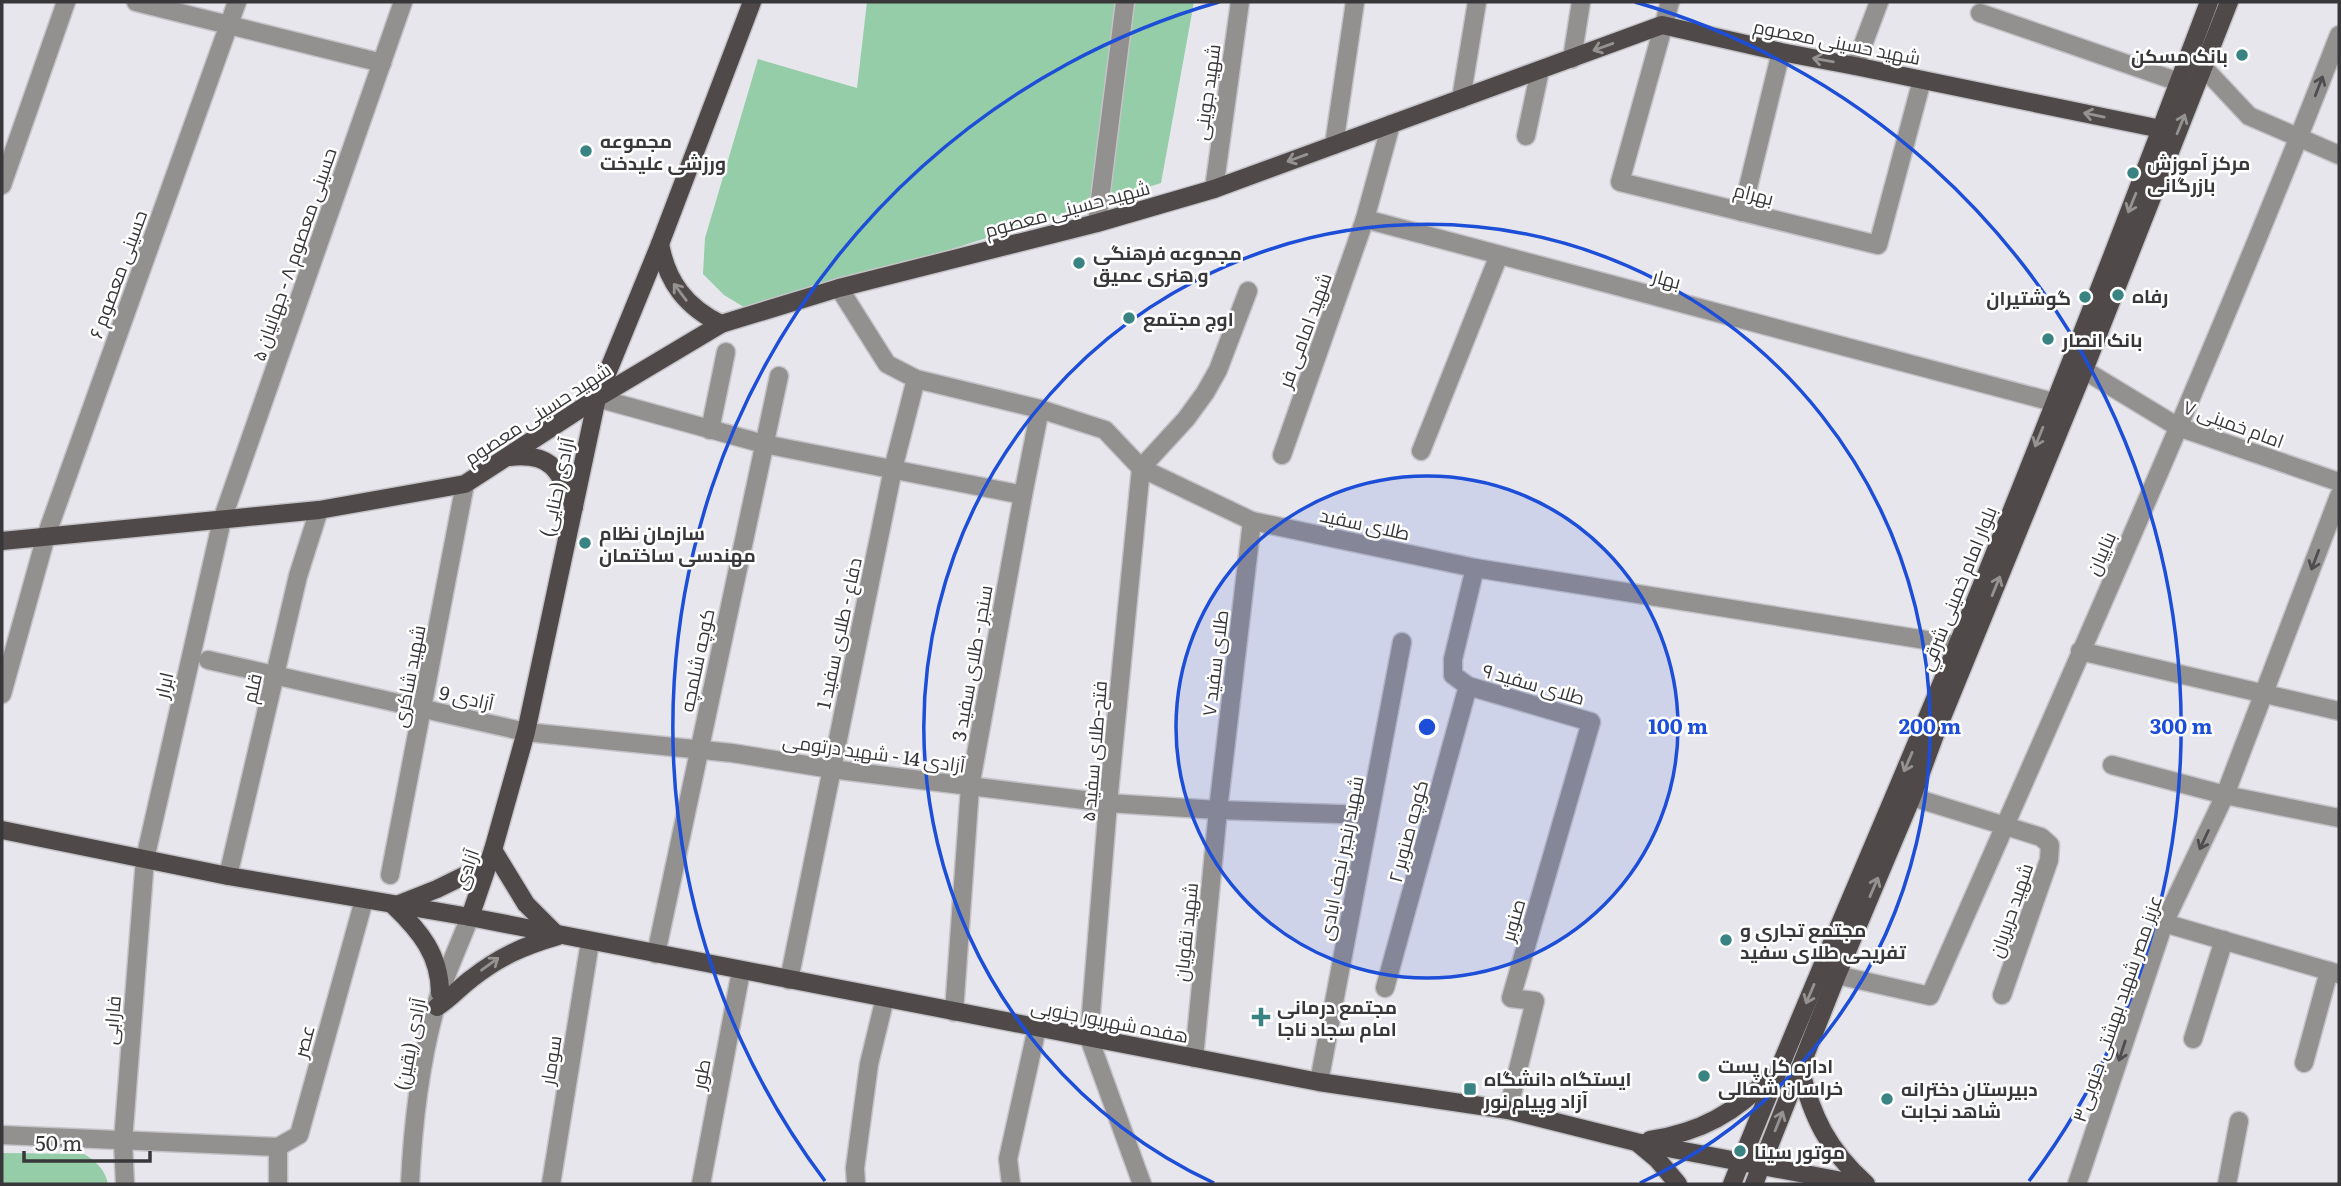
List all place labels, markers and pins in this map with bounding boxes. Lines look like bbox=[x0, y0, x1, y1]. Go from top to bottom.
place label: بانک مسکن bbox=[2131, 41, 2228, 69]
marker: بانک مسکن bbox=[2234, 47, 2250, 63]
place label: مجموعه ورزشی علیدخت bbox=[600, 126, 726, 176]
marker: مجموعه ورزشی علیدخت bbox=[578, 143, 594, 159]
place label: مرکز آموزش بازرگانی bbox=[2147, 148, 2250, 198]
marker: مرکز آموزش بازرگانی bbox=[2125, 165, 2141, 181]
place label: مجموعه فرهنگی و هنری عمیق bbox=[1093, 238, 1242, 288]
marker: مجموعه فرهنگی و هنری عمیق bbox=[1071, 255, 1087, 271]
place label: رفاه bbox=[2132, 281, 2168, 309]
place label: گوشتیران bbox=[1986, 283, 2071, 311]
marker: رفاه bbox=[2110, 287, 2126, 303]
marker: گوشتیران bbox=[2077, 289, 2093, 305]
place label: اوج مجتمع bbox=[1143, 304, 1234, 333]
marker: اوج مجتمع bbox=[1121, 310, 1137, 326]
place label: بانک انصار bbox=[2061, 325, 2142, 353]
marker: بانک انصار bbox=[2040, 331, 2056, 347]
place label: سازمان نظام مهندسی ساختمان bbox=[599, 518, 756, 568]
marker: سازمان نظام مهندسی ساختمان bbox=[577, 535, 593, 551]
centre of rings bbox=[1415, 715, 1439, 739]
place label: مجتمع تجاری و تفریحی طلای سفید bbox=[1740, 915, 1907, 965]
marker: مجتمع تجاری و تفریحی طلای سفید bbox=[1718, 932, 1734, 948]
place label: مجتمع درمانی امام سجاد ناجا bbox=[1277, 992, 1397, 1043]
marker: مجتمع درمانی امام سجاد ناجا bbox=[1251, 1007, 1271, 1027]
place label: اداره کل پست خراسان شمالی bbox=[1718, 1051, 1843, 1101]
place label: ایستگاه دانشگاه آزاد وپیام نور bbox=[1483, 1064, 1631, 1115]
marker: اداره کل پست خراسان شمالی bbox=[1696, 1068, 1712, 1084]
place label: دبیرستان دخترانه شاهد نجابت bbox=[1901, 1074, 2038, 1124]
marker: ایستگاه دانشگاه آزاد وپیام نور bbox=[1462, 1081, 1478, 1097]
marker: دبیرستان دخترانه شاهد نجابت bbox=[1879, 1091, 1895, 1107]
place label: موتور سینا bbox=[1754, 1137, 1845, 1165]
marker: موتور سینا bbox=[1732, 1143, 1748, 1159]

